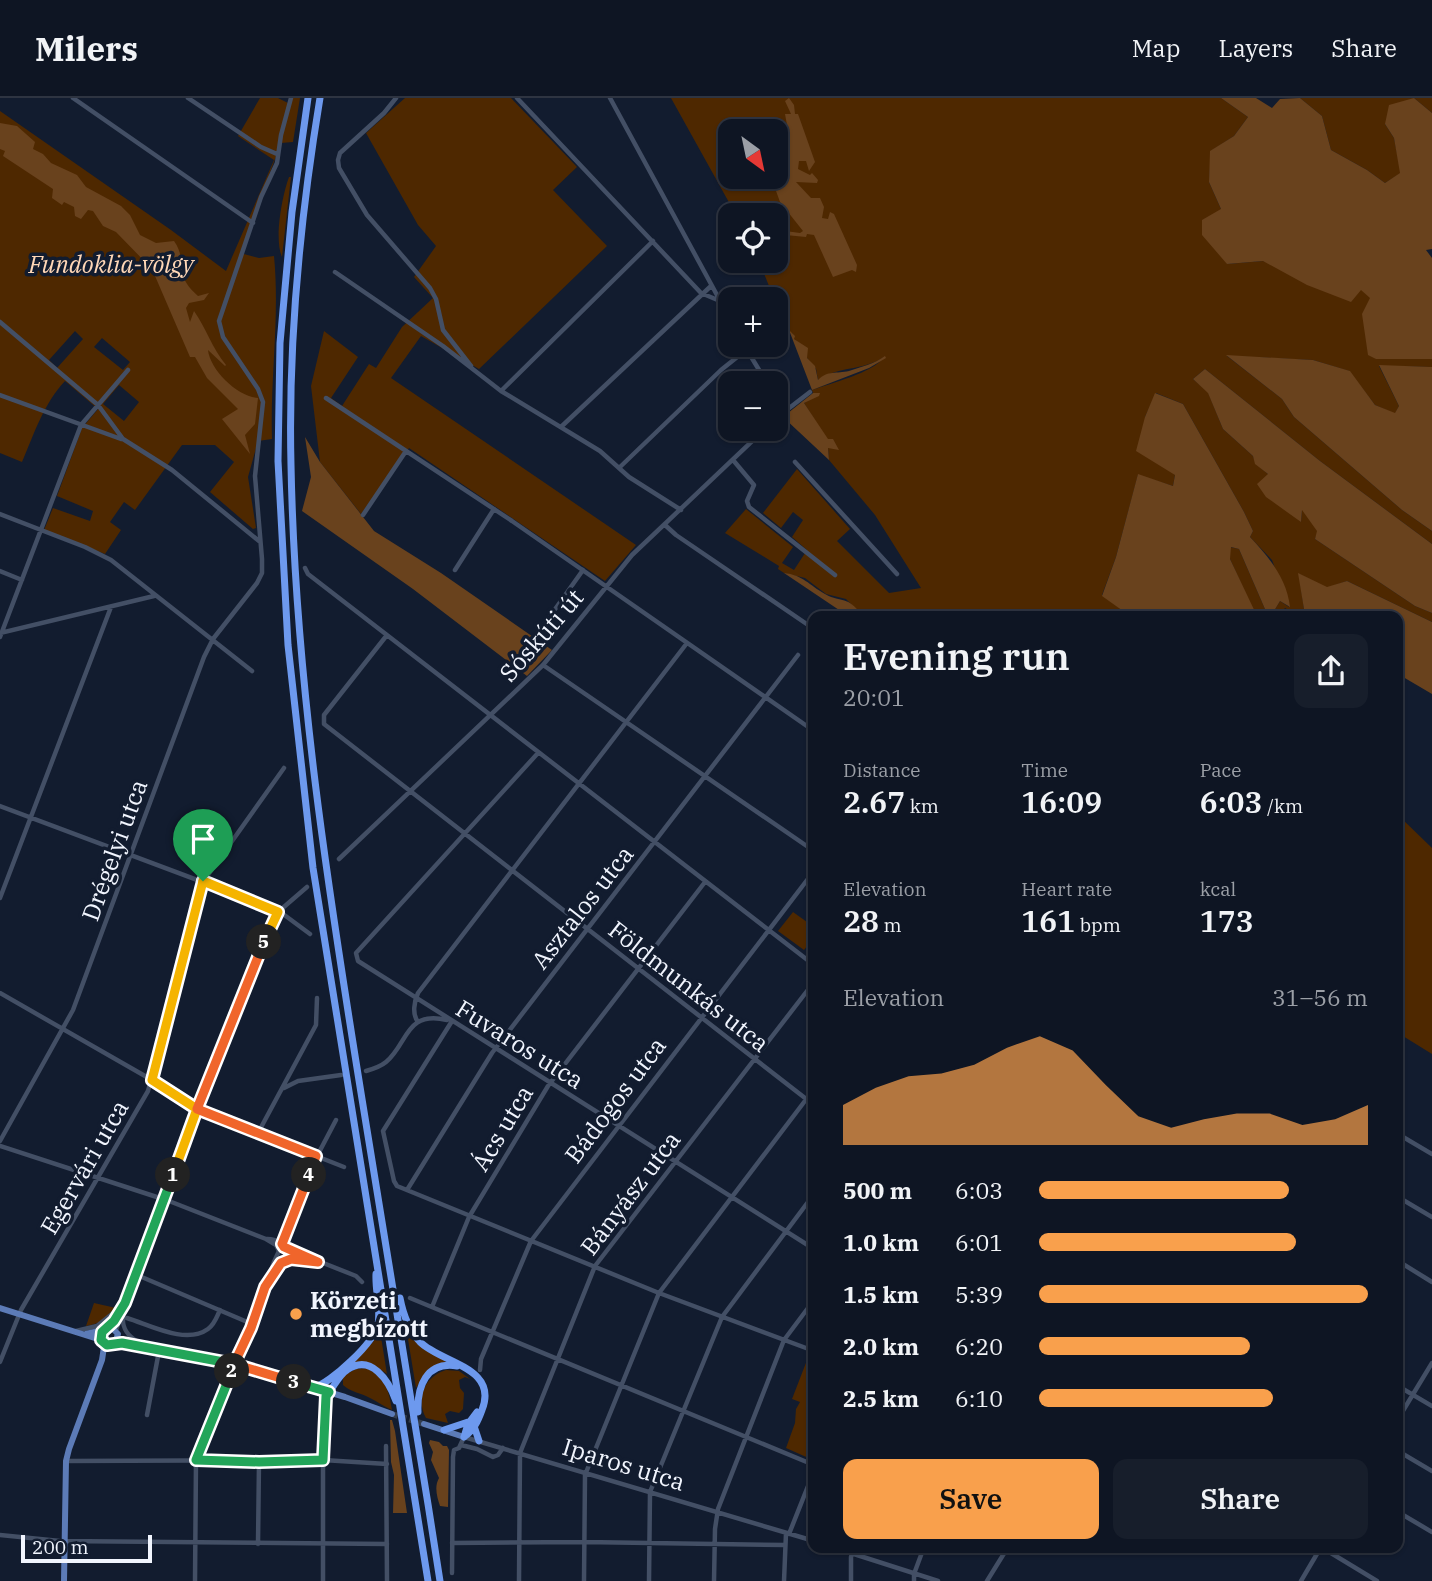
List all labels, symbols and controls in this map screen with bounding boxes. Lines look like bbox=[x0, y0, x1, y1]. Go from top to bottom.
text: Milers bbox=[35, 27, 138, 70]
text: Map bbox=[1132, 32, 1180, 64]
text: Layers bbox=[1218, 32, 1293, 64]
text: Share bbox=[1331, 32, 1397, 64]
north arrow bbox=[718, 119, 788, 189]
map controls bbox=[718, 119, 788, 441]
button: locate bbox=[718, 203, 788, 273]
park label: Fundoklia-völgy bbox=[28, 248, 196, 280]
button: + bbox=[718, 287, 788, 357]
button: − bbox=[718, 371, 788, 441]
street label: Sóskúti út bbox=[492, 582, 590, 688]
text: Evening run bbox=[843, 631, 1070, 680]
button: share bbox=[1294, 634, 1368, 708]
text: 20:01 bbox=[843, 682, 905, 712]
text: Distance bbox=[843, 758, 921, 782]
text: Time bbox=[1021, 758, 1068, 782]
text: Pace bbox=[1200, 758, 1241, 782]
street label: Drégelyi utca bbox=[74, 775, 154, 925]
text: 2.67 bbox=[843, 782, 905, 821]
text: 16:09 bbox=[1021, 782, 1102, 821]
text: 6:03 bbox=[1200, 782, 1263, 821]
text: km bbox=[905, 794, 939, 818]
text: /km bbox=[1263, 794, 1303, 818]
pin bbox=[173, 809, 233, 881]
icon: arrive bbox=[184, 820, 222, 858]
street label: Asztalos utca bbox=[524, 839, 640, 975]
text: Elevation bbox=[843, 877, 927, 901]
text: Heart rate bbox=[1021, 877, 1112, 901]
text: kcal bbox=[1200, 877, 1236, 901]
text: 28 bbox=[843, 901, 879, 940]
text: 161 bbox=[1021, 901, 1075, 940]
text: 173 bbox=[1200, 901, 1254, 940]
street label: Földmunkás utca bbox=[602, 913, 776, 1059]
text: m bbox=[879, 913, 902, 937]
text: bpm bbox=[1075, 913, 1121, 937]
pin: 5 bbox=[246, 924, 282, 960]
text: 5 bbox=[258, 929, 269, 953]
text: Elevation bbox=[843, 982, 944, 1012]
text: 31–56 m bbox=[1272, 982, 1368, 1012]
street label: Fuvaros utca bbox=[450, 992, 590, 1096]
street label: Bádogos utca bbox=[557, 1031, 673, 1169]
street label: Ács utca bbox=[464, 1079, 540, 1177]
street label: Egervári utca bbox=[33, 1094, 135, 1240]
street label: Bányász utca bbox=[573, 1124, 687, 1262]
pin: 1 bbox=[156, 1158, 190, 1192]
pin: 4 bbox=[292, 1158, 326, 1192]
text: 1 bbox=[167, 1162, 178, 1186]
text: 4 bbox=[303, 1162, 314, 1186]
text: 500 m bbox=[843, 1175, 912, 1205]
text: 6:03 bbox=[955, 1175, 1003, 1205]
text: 1.0 km bbox=[843, 1227, 919, 1257]
text: 6:01 bbox=[955, 1227, 1003, 1257]
text: 1.5 km bbox=[843, 1279, 919, 1309]
text: 5:39 bbox=[955, 1279, 1003, 1309]
place label: Körzeti megbízott bbox=[310, 1284, 428, 1344]
marker: Körzeti megbízott bbox=[288, 1306, 304, 1322]
text: 2.0 km bbox=[843, 1331, 919, 1361]
text: 6:20 bbox=[955, 1331, 1003, 1361]
pin: 2 bbox=[215, 1354, 250, 1388]
text: 2 bbox=[226, 1358, 237, 1382]
pin: 3 bbox=[276, 1364, 312, 1400]
text: 3 bbox=[288, 1369, 299, 1393]
text: 2.5 km bbox=[843, 1383, 919, 1413]
text: 6:10 bbox=[955, 1383, 1003, 1413]
street label: Iparos utca bbox=[559, 1430, 689, 1498]
button: Save bbox=[843, 1459, 1099, 1539]
button: Share bbox=[1113, 1459, 1368, 1539]
scale bar bbox=[21, 1532, 152, 1564]
text: 200 m bbox=[32, 1535, 89, 1559]

